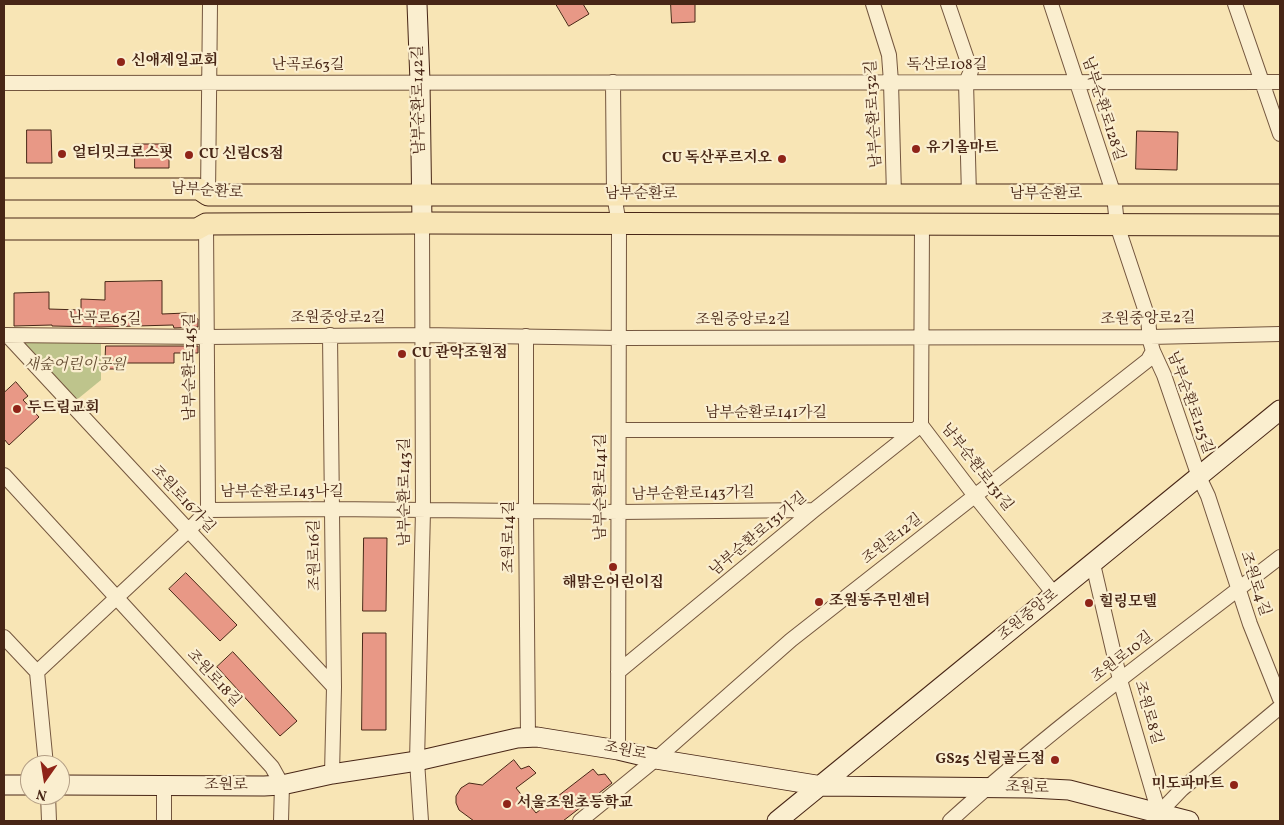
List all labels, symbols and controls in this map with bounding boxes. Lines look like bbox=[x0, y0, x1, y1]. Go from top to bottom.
street label: 남부순환로142길 bbox=[410, 45, 430, 155]
place label: 신애제일교회 bbox=[131, 53, 218, 71]
street label: 남부순환로128길 bbox=[1077, 55, 1127, 163]
marker: 신애제일교회 bbox=[115, 56, 127, 68]
street label: 난곡로63길 bbox=[271, 57, 345, 75]
street label: 독산로108길 bbox=[907, 57, 987, 75]
street label: 남부순환로132길 bbox=[863, 59, 887, 169]
place label: 유기올마트 bbox=[926, 140, 998, 158]
marker: 유기올마트 bbox=[910, 143, 922, 155]
place label: 얼티밋크로스핏 bbox=[72, 145, 173, 163]
place label: CU 신림CS점 bbox=[199, 146, 283, 164]
marker: 얼티밋크로스핏 bbox=[56, 148, 68, 160]
marker: CU 신림CS점 bbox=[183, 149, 195, 161]
place label: CU 독산푸르지오 bbox=[662, 150, 772, 168]
marker: CU 독산푸르지오 bbox=[776, 153, 788, 165]
street label: 남부순환로 bbox=[170, 180, 244, 204]
street label: 남부순환로 bbox=[605, 186, 677, 204]
street label: 남부순환로 bbox=[1010, 186, 1082, 204]
street label: 난곡로65길 bbox=[68, 310, 142, 330]
street label: 조원중앙로2길 bbox=[291, 310, 385, 328]
street label: 조원중앙로2길 bbox=[1100, 310, 1196, 330]
street label: 조원중앙로2길 bbox=[696, 312, 790, 330]
street label: 남부순환로145길 bbox=[182, 313, 200, 421]
place label: CU 관악조원점 bbox=[412, 345, 507, 363]
marker: CU 관악조원점 bbox=[396, 348, 408, 360]
street label: 남부순환로125길 bbox=[1162, 349, 1216, 457]
park label: 새숲어린이공원 bbox=[24, 357, 126, 375]
place label: 두드림교회 bbox=[27, 400, 99, 418]
marker: 두드림교회 bbox=[11, 403, 23, 415]
street label: 남부순환로141가길 bbox=[705, 405, 827, 423]
street label: 남부순환로131길 bbox=[936, 421, 1016, 515]
street label: 남부순환로141길 bbox=[593, 433, 611, 541]
street label: 남부순환로143길 bbox=[397, 438, 415, 546]
street label: 조원로16가길 bbox=[146, 462, 218, 538]
street label: 남부순환로143나길 bbox=[220, 484, 344, 502]
street label: 남부순환로143가길 bbox=[631, 485, 755, 505]
street label: 남부순환로131가길 bbox=[707, 489, 811, 581]
street label: 조원로14길 bbox=[501, 501, 519, 573]
street label: 조원로12길 bbox=[859, 511, 927, 569]
street label: 조원로16길 bbox=[306, 519, 326, 591]
street label: 조원로4길 bbox=[1235, 549, 1273, 619]
marker: 해맑은어린이집 bbox=[607, 561, 619, 573]
place label: 해맑은어린이집 bbox=[562, 575, 664, 593]
street label: 조원중앙로 bbox=[995, 586, 1063, 646]
place label: 조원동주민센터 bbox=[829, 593, 930, 611]
place label: 힐링모텔 bbox=[1099, 594, 1157, 612]
marker: 조원동주민센터 bbox=[813, 596, 825, 608]
marker: 힐링모텔 bbox=[1083, 597, 1095, 609]
street label: 조원로10길 bbox=[1089, 628, 1157, 688]
street label: 조원로18길 bbox=[182, 647, 244, 711]
street label: 조원로8길 bbox=[1129, 679, 1165, 747]
street label: 조원로 bbox=[602, 739, 648, 765]
place label: GS25 신림골드점 bbox=[935, 751, 1045, 769]
marker: GS25 신림골드점 bbox=[1049, 754, 1061, 766]
north arrow bbox=[20, 755, 70, 805]
place label: 미도파마트 bbox=[1152, 776, 1224, 794]
street label: 조원로 bbox=[204, 777, 248, 795]
street label: 조원로 bbox=[1005, 779, 1049, 799]
marker: 미도파마트 bbox=[1228, 779, 1240, 791]
text: N bbox=[35, 784, 49, 805]
place label: 서울조원초등학교 bbox=[517, 795, 633, 813]
marker: 서울조원초등학교 bbox=[501, 798, 513, 810]

